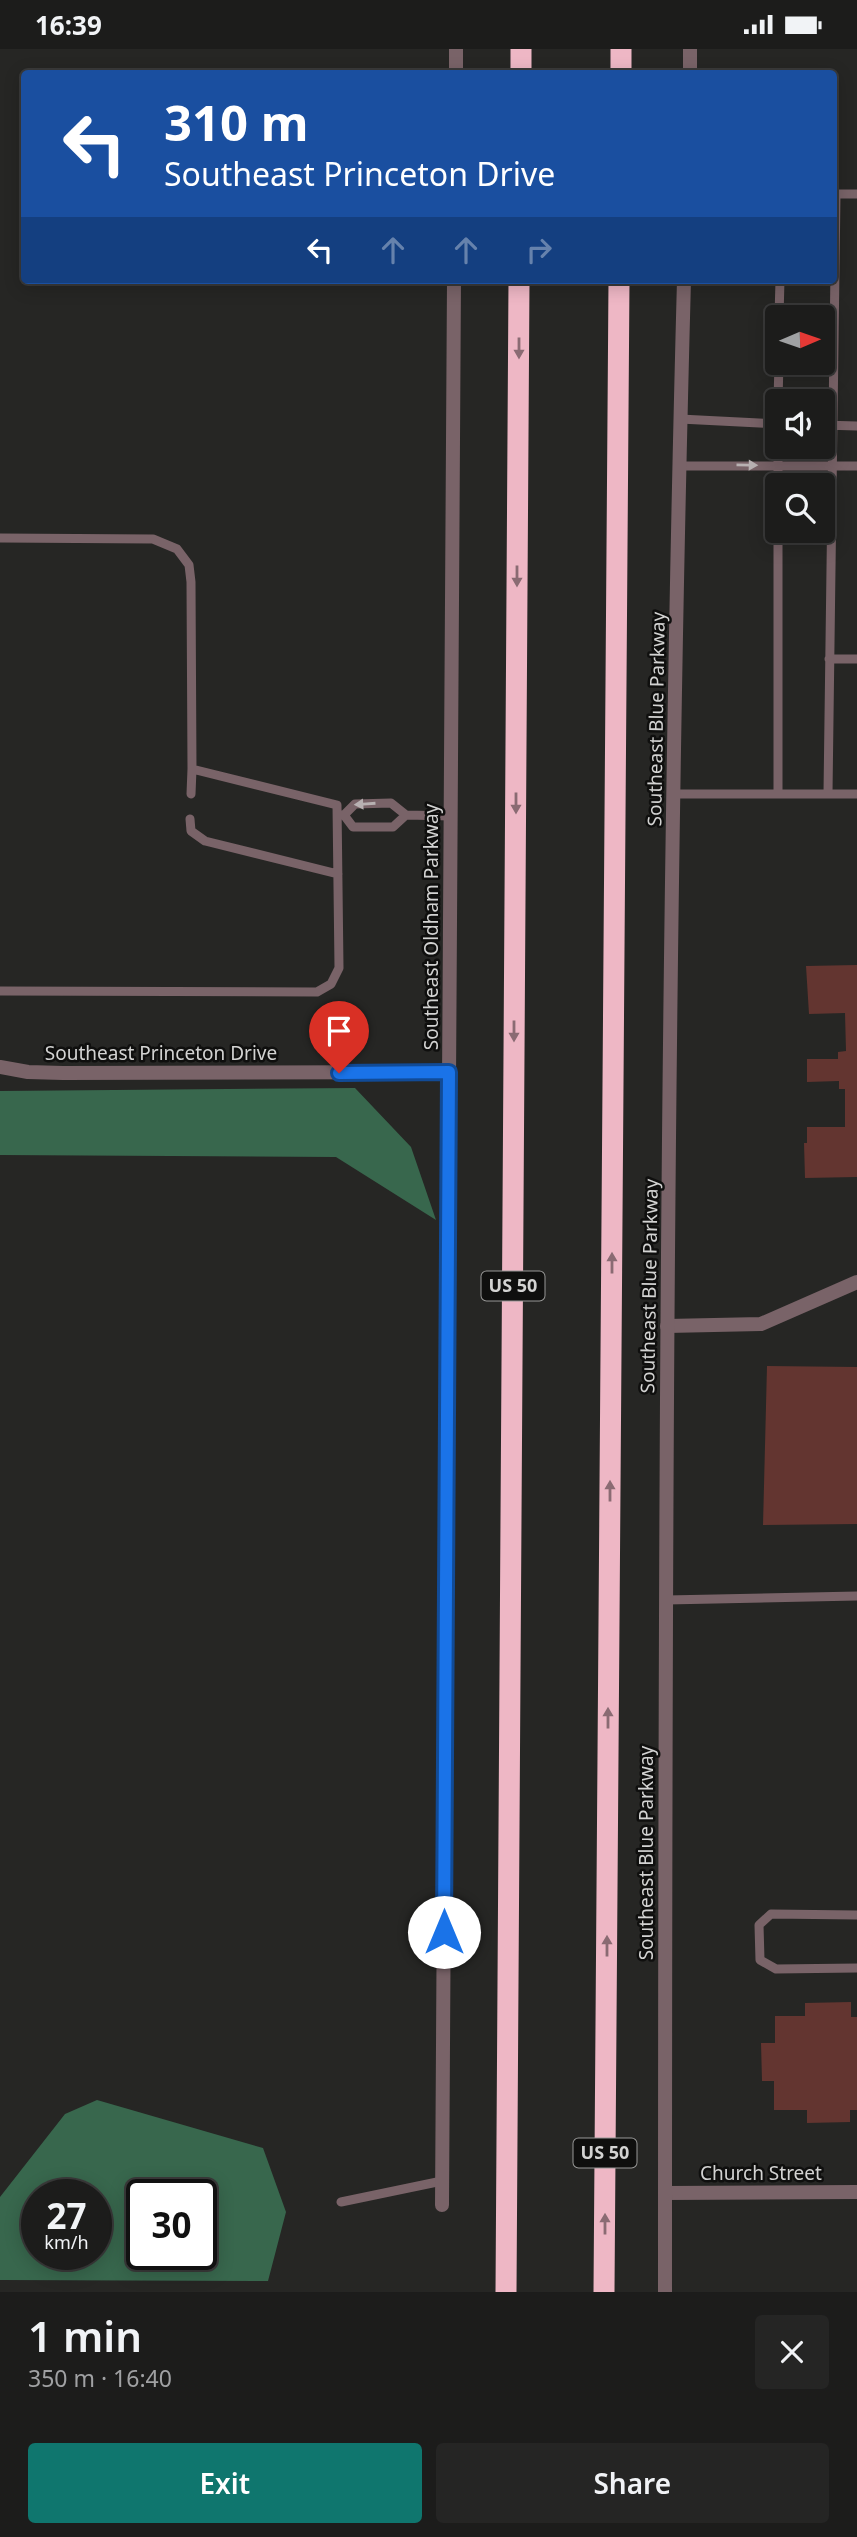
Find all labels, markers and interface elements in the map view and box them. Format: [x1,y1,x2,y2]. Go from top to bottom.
text: 16:39 [35,7,102,43]
text: 310 m [164,89,309,155]
icon: left [49,98,140,189]
text: Southeast Princeton Drive [164,152,555,195]
icon: left [301,231,339,269]
icon: ahead [374,231,412,269]
icon: ahead [447,231,485,269]
icon: right [520,231,558,269]
north arrow [765,305,835,375]
map controls [765,305,835,543]
one-way arrow [513,337,525,359]
button: sound [765,389,835,459]
one-way arrow [736,459,758,471]
button: search [765,473,835,543]
one-way arrow [511,565,523,587]
street label: Southeast Blue Parkway [641,611,671,827]
one-way arrow [510,792,522,814]
one-way arrow [354,799,376,810]
street label: Southeast Oldham Parkway [418,803,444,1050]
pin [309,1001,369,1073]
icon: arrive [320,1012,358,1050]
one-way arrow [508,1020,520,1042]
street label: Southeast Princeton Drive [45,1040,277,1066]
street label: Southeast Blue Parkway [634,1178,664,1394]
one-way arrow [606,1252,618,1274]
road number: US 50 [482,1271,544,1301]
one-way arrow [604,1480,616,1502]
one-way arrow [603,1707,614,1729]
street label: Southeast Blue Parkway [633,1745,659,1960]
position arrow [407,1895,481,1969]
one-way arrow [601,1935,613,1957]
road number: US 50 [574,2139,636,2167]
street label: Church Street [700,2160,822,2186]
speed limit sign: 30 [126,2179,217,2270]
text: 27 [46,2192,87,2239]
one-way arrow [599,2213,611,2235]
text: km/h [44,2230,89,2254]
text: 1 min [28,2307,142,2364]
button: close [755,2315,829,2389]
text: 350 m · 16:40 [28,2362,172,2394]
button: Exit [28,2443,422,2523]
button: Share [436,2443,829,2523]

